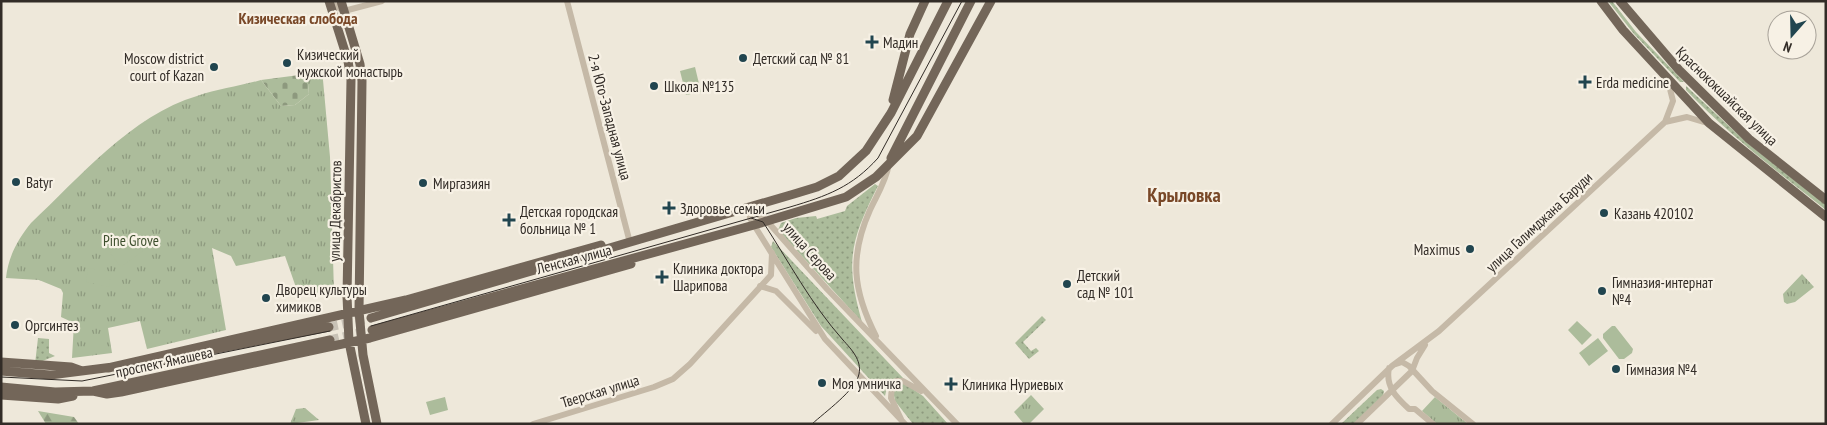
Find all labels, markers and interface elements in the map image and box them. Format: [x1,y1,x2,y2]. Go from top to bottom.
district label: Кизическая слобода [238,8,358,28]
north arrow [1767,10,1817,60]
place label: Мадин [883,33,918,52]
marker: Мадин [865,35,879,49]
text: N [1781,37,1794,57]
street label: Краснококшайская улица [1672,42,1782,150]
place label: Кизический мужской монастырь [297,45,403,81]
place label: Moscow district court of Kazan [124,49,204,85]
place label: Детский сад № 81 [753,49,849,68]
street label: 2-я Юго-Западная улица [584,52,636,182]
marker: Детский сад № 81 [737,52,749,64]
marker: Кизический мужской монастырь [281,57,293,69]
marker: Moscow district court of Kazan [208,61,220,73]
place label: Erda medicine [1596,73,1669,92]
marker: Erda medicine [1578,75,1592,89]
place label: Школа №135 [664,77,735,96]
marker: Школа №135 [648,80,660,92]
street label: улица Декабристов [325,160,345,262]
street label: улица Галимджана Баруди [1482,168,1596,276]
place label: Batyr [26,173,54,192]
place label: Миргазиян [433,174,490,193]
marker: Batyr [10,176,22,188]
marker: Миргазиян [417,177,429,189]
district label: Крыловка [1147,182,1221,208]
place label: Здоровье семьи [680,199,765,218]
marker: Здоровье семьи [662,201,676,215]
place label: Детская городская больница № 1 [520,202,618,238]
place label: Казань 420102 [1614,204,1694,223]
marker: Казань 420102 [1598,207,1610,219]
marker: Детская городская больница № 1 [502,213,516,227]
street label: улица Серова [779,218,841,284]
park label: Pine Grove [103,231,159,250]
street label: Ленская улица [533,240,614,278]
place label: Maximus [1414,240,1460,259]
marker: Maximus [1464,243,1476,255]
place label: Клиника доктора Шарипова [673,259,764,295]
place label: Детский сад № 101 [1077,266,1134,302]
marker: Клиника доктора Шарипова [655,270,669,284]
place label: Гимназия-интернат №4 [1612,273,1713,309]
marker: Детский сад № 101 [1061,278,1073,290]
place label: Дворец культуры химиков [276,280,367,316]
marker: Гимназия-интернат №4 [1596,285,1608,297]
marker: Дворец культуры химиков [260,292,272,304]
place label: Оргсинтез [25,316,79,335]
marker: Оргсинтез [9,319,21,331]
street label: проспект Ямашева [114,342,214,382]
place label: Гимназия №4 [1626,360,1697,379]
marker: Гимназия №4 [1610,363,1622,375]
street label: Тверская улица [559,370,641,412]
place label: Моя умничка [832,374,901,393]
place label: Клиника Нуриевых [962,375,1063,394]
marker: Моя умничка [816,377,828,389]
marker: Клиника Нуриевых [944,377,958,391]

